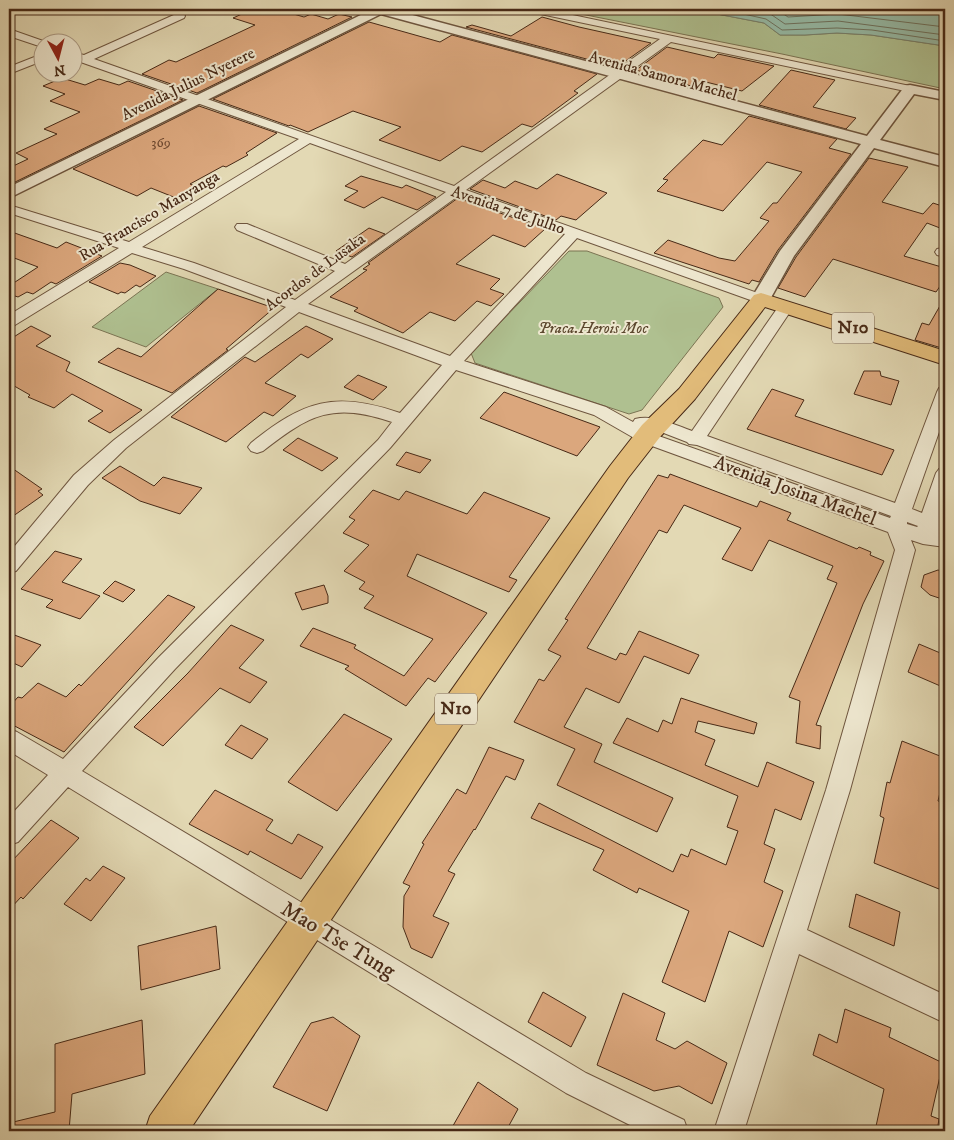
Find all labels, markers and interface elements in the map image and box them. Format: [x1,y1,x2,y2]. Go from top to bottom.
north arrow [32,32,82,82]
street label: Avenida Julius Nyerere [118,43,258,125]
street label: Avenida Samora Machel [586,46,740,106]
text: N [52,60,66,80]
house number: 369 [151,134,171,152]
street label: Rua Francisco Manyanga [75,166,223,266]
street label: Avenida 7 de Julho [449,181,568,239]
street label: Acordos de Lusaka [261,229,369,315]
road number: N10 [832,312,874,343]
park label: Praca.Herois Moc [538,318,649,338]
street label: Avenida Josina Machel [711,451,880,531]
road number: N10 [435,694,477,724]
street label: Mao Tse Tung [276,895,400,985]

